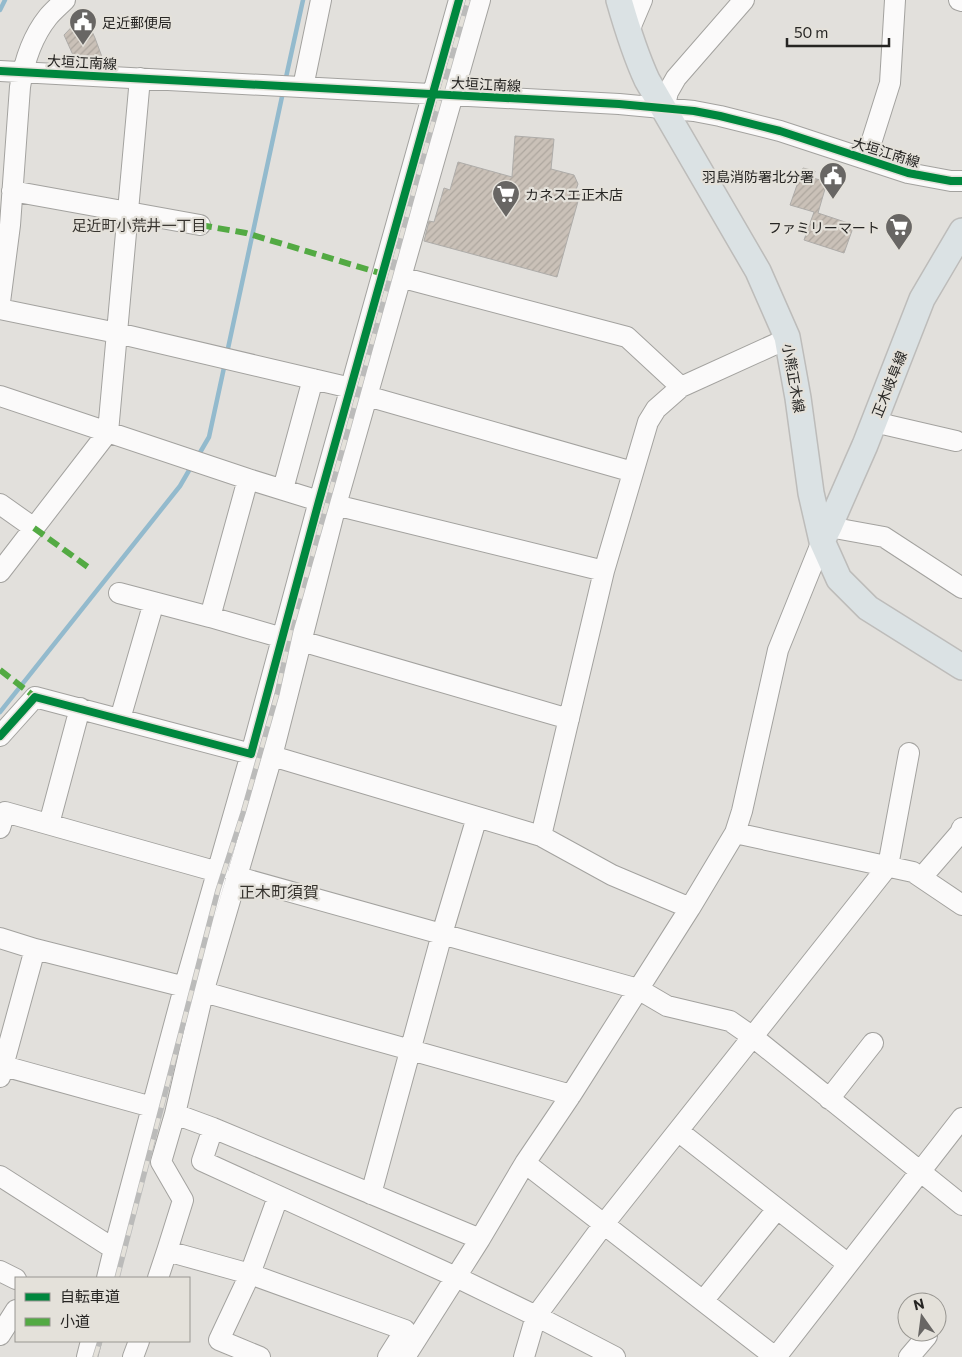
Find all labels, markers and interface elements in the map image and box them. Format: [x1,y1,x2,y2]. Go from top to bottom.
public building icon: 足近郵便局 [68,7,98,46]
place label: 足近郵便局 [102,14,172,31]
scale bar [787,15,890,47]
text: 50 m [794,23,828,41]
street label: 大垣江南線 [47,52,117,72]
street label: 大垣江南線 [451,74,521,94]
street label: 大垣江南線 [850,134,922,170]
public building icon: 羽島消防署北分署 [818,161,848,200]
place label: 羽島消防署北分署 [702,168,814,185]
supermarket icon: カネスエ正木店 [491,179,521,218]
place label: カネスエ正木店 [525,186,623,203]
supermarket icon: ファミリーマート [884,212,914,251]
district label: 足近町小荒井一丁目 [71,216,207,234]
place label: ファミリーマート [768,219,880,236]
street label: 小熊正木線 [780,342,808,414]
street label: 正木岐阜線 [868,348,910,420]
district label: 正木町須賀 [239,882,319,901]
legend [15,1277,190,1342]
text: 自転車道 [60,1287,120,1305]
north arrow [897,1292,947,1342]
text: N [912,1294,926,1313]
text: 小道 [60,1312,90,1330]

